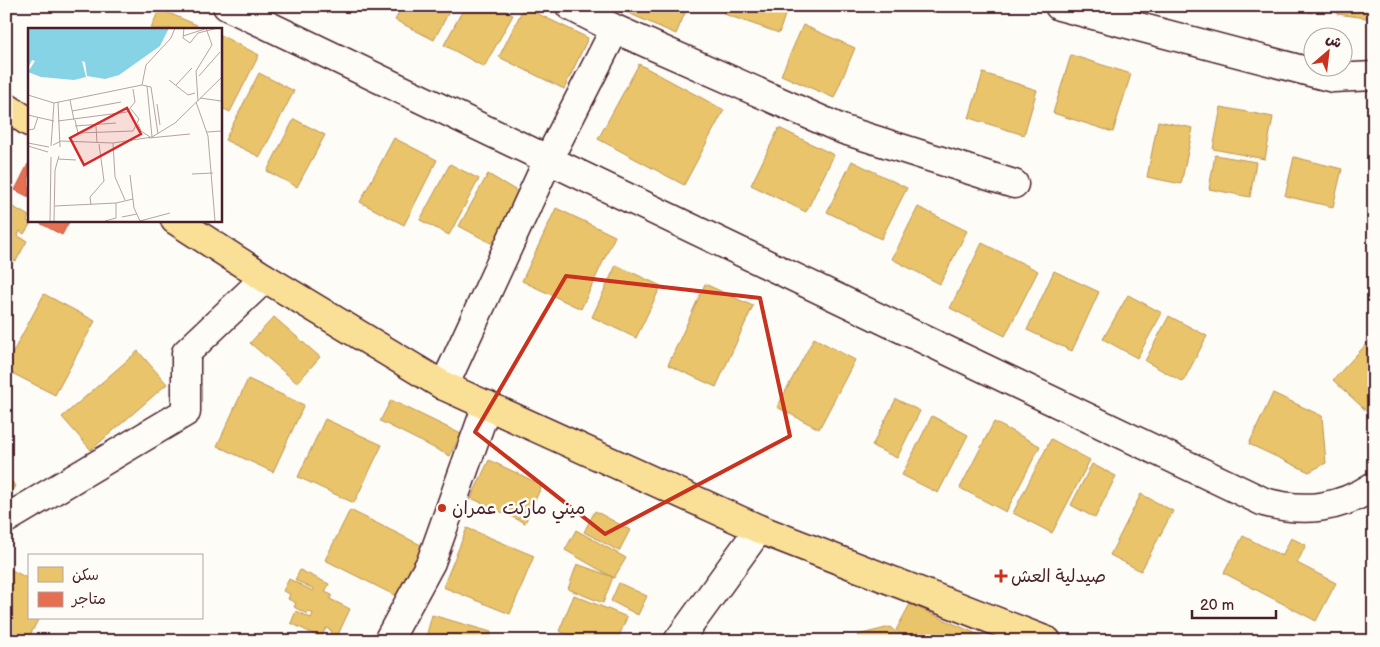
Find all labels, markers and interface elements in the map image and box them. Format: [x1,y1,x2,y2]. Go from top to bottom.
inset map [28,28,221,221]
north arrow [1302,28,1352,78]
text: ش [1323,30,1345,52]
place label: ميني ماركت عمران [452,498,586,524]
marker: ميني ماركت عمران [436,502,448,514]
legend [28,554,202,620]
text: سكن [72,566,99,585]
place label: صيدلية العش [1011,566,1106,587]
marker: صيدلية العش [995,570,1007,582]
scale bar [1192,587,1276,619]
text: متاجر [70,590,106,609]
text: 20 m [1200,596,1234,615]

